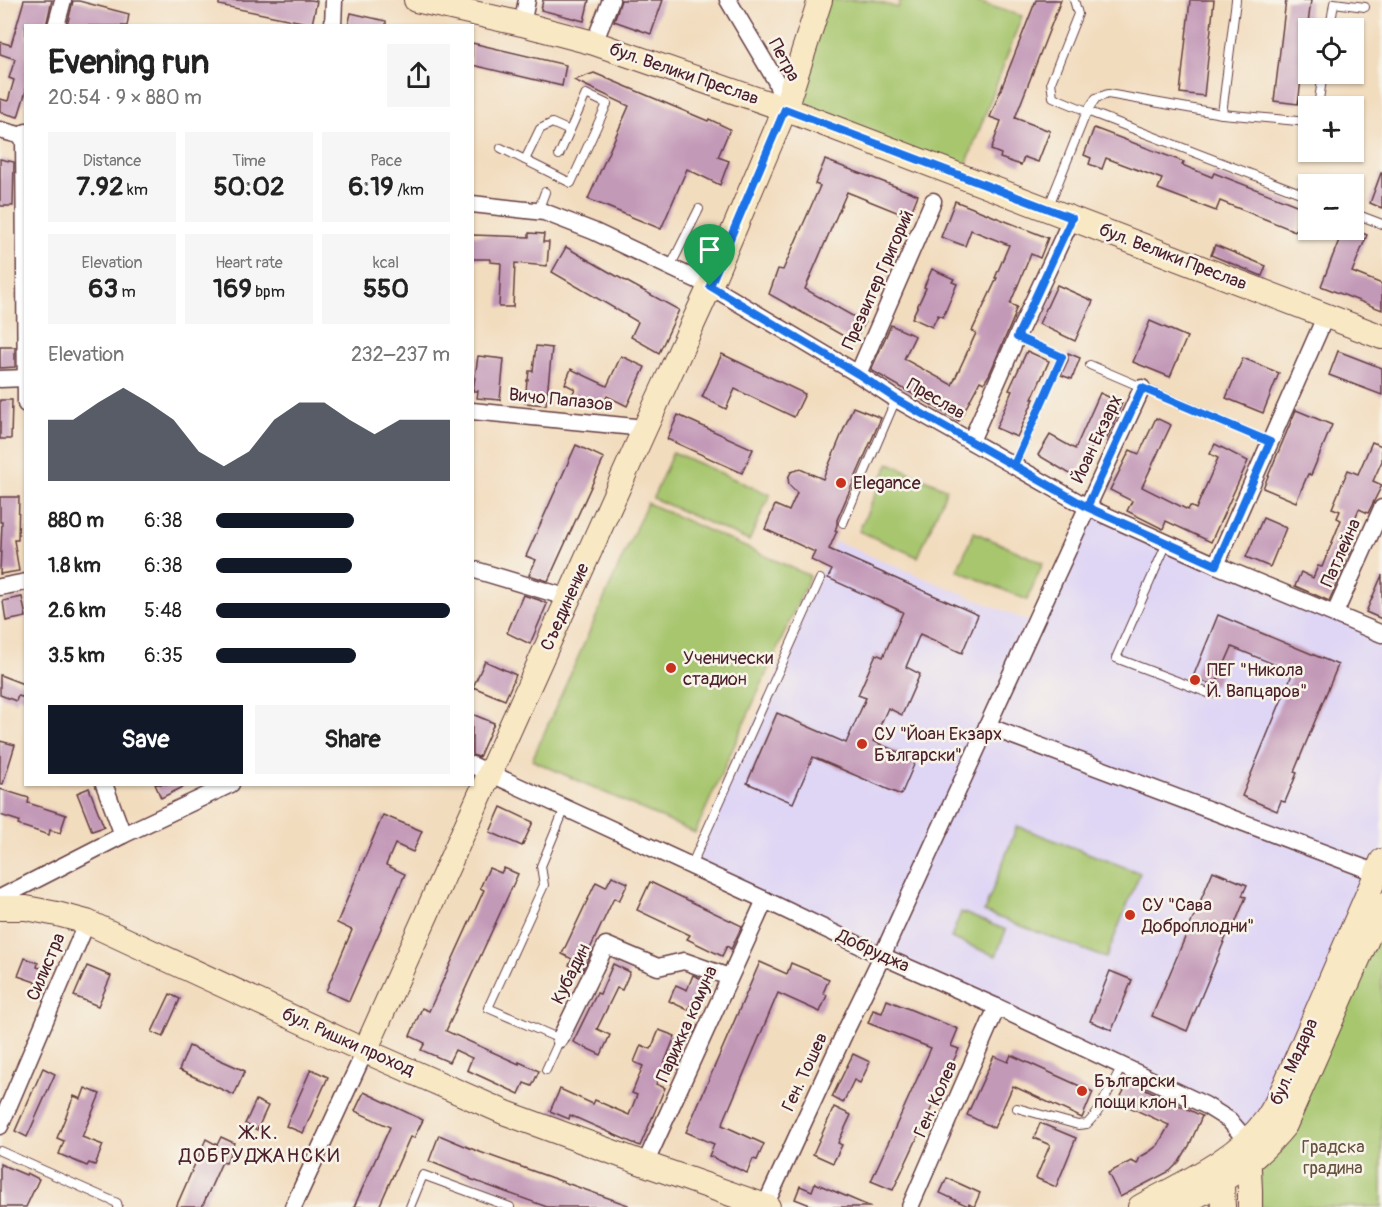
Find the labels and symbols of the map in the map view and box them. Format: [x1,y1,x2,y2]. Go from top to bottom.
street label: Петра [763,34,805,86]
street label: бул. Велики Преслав [606,38,762,110]
street label: Презвитер Григорий [837,207,919,353]
street label: бул. Велики Преслав [1096,218,1250,296]
pin [684,224,735,286]
street label: Преслав [903,373,969,425]
street label: Вичо Папазов [508,383,614,417]
street label: Йоан Екзарх [1067,391,1127,487]
place label: Elegance [853,472,921,495]
marker: Elegance [834,476,848,490]
street label: Патлейна [1316,515,1366,591]
street label: Съединение [535,559,595,654]
place label: Ученически стадион [683,647,773,691]
place label: ПЕГ "Никола Й. Вапцаров" [1207,659,1307,703]
marker: Ученически стадион [664,661,678,675]
marker: ПЕГ "Никола Й. Вапцаров" [1188,673,1202,687]
place label: СУ "Йоан Екзарх Български" [874,723,1002,767]
marker: СУ "Йоан Екзарх Български" [855,737,869,751]
place label: СУ "Сава Доброплодни" [1141,894,1254,938]
marker: СУ "Сава Доброплодни" [1123,908,1137,922]
street label: Добруджа [832,924,913,978]
street label: Силистра [21,930,71,1004]
street label: Кубадин [547,940,595,1008]
street label: Парижка комуна [651,962,723,1086]
street label: бул. Ришки проход [278,1002,418,1082]
street label: бул. Мадара [1265,1015,1323,1109]
street label: Ген. Тошев [777,1029,833,1115]
street label: Ген. Колев [909,1057,963,1141]
place label: Български пощи клон 1 [1094,1070,1188,1114]
marker: Български пощи клон 1 [1075,1084,1089,1098]
district label: Ж.К. ДОБРУДЖАНСКИ [178,1120,341,1168]
park label: Градска градина [1301,1136,1365,1180]

